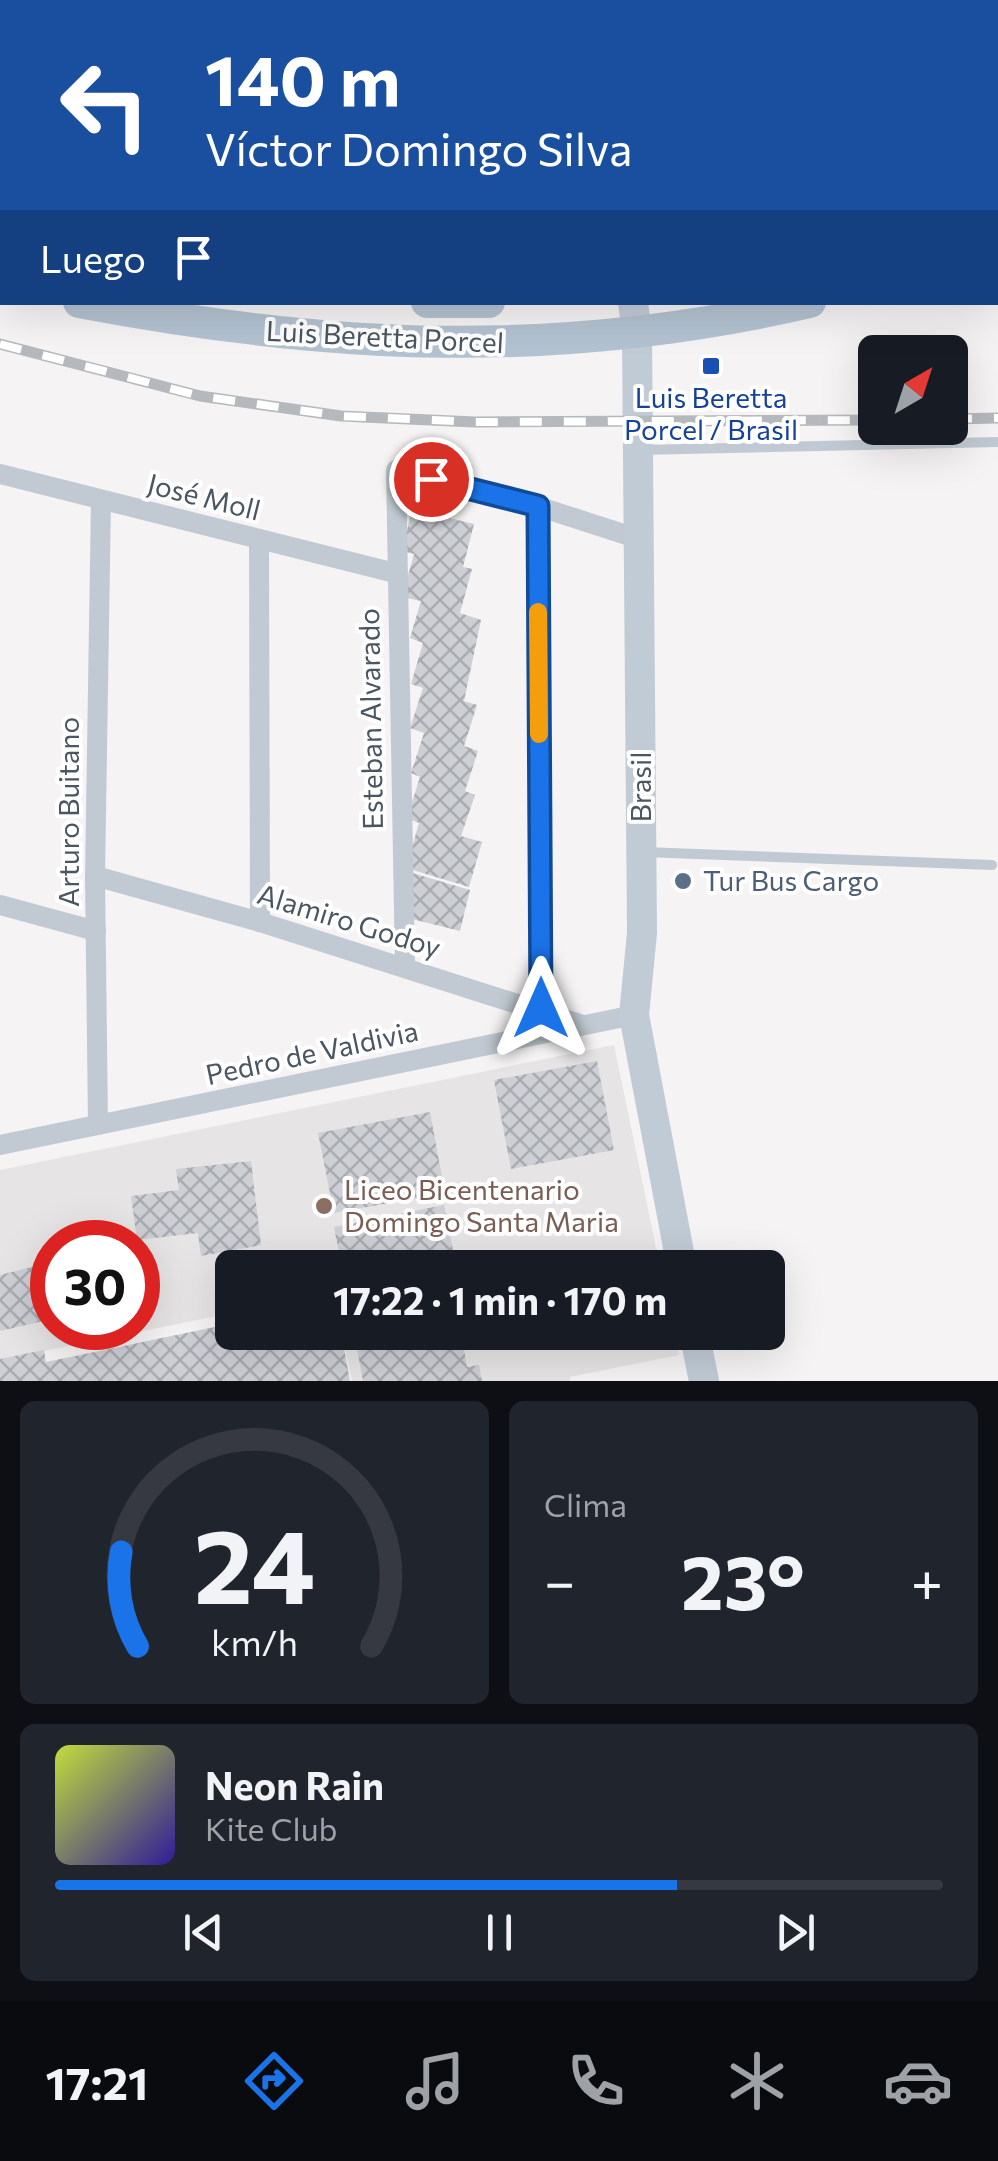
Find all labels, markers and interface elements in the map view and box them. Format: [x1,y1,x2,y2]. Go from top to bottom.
text: 140 m [205,35,401,120]
icon: left [40,40,170,170]
text: Víctor Domingo Silva [205,120,632,175]
icon: arrive [166,230,221,285]
text: Luego [40,234,146,281]
street label: Luis Beretta Porcel [265,313,505,359]
north arrow [858,335,968,445]
map controls [858,335,968,445]
marker: Luis Beretta Porcel / Brasil [700,355,722,377]
place label: Luis Beretta Porcel / Brasil [624,380,798,446]
pin [389,437,474,522]
icon: arrive [404,452,459,507]
street label: José Moll [144,466,264,526]
street label: Esteban Alvarado [351,608,389,830]
street label: Arturo Buitano [51,717,85,907]
street label: Brasil [623,752,657,822]
place label: Tur Bus Cargo [703,863,879,897]
marker: Tur Bus Cargo [672,870,694,892]
street label: Alamiro Godoy [254,876,445,964]
position arrow [489,956,593,1060]
street label: Pedro de Valdivia [203,1013,421,1091]
place label: Liceo Bicentenario Domingo Santa Maria [344,1172,619,1238]
marker: Liceo Bicentenario Domingo Santa Maria [313,1195,335,1217]
speed limit sign: 30 [30,1220,160,1350]
text: 17:22 · 1 min · 170 m [333,1276,667,1323]
text: Clima [544,1484,627,1524]
text: 24 [194,1498,315,1625]
text: 23° [681,1534,805,1625]
text: − [544,1546,575,1613]
text: + [911,1546,943,1613]
text: km/h [211,1620,298,1663]
text: Neon Rain [205,1761,384,1808]
text: Kite Club [205,1808,337,1848]
icon: previous [176,1905,231,1960]
icon: pause [472,1905,527,1960]
icon: next [768,1905,823,1960]
icon: directions [239,2046,309,2116]
icon: music [400,2046,470,2116]
icon: phone [561,2046,631,2116]
icon: climate [722,2046,792,2116]
icon: car [883,2046,953,2116]
text: 17:21 [45,2054,148,2109]

